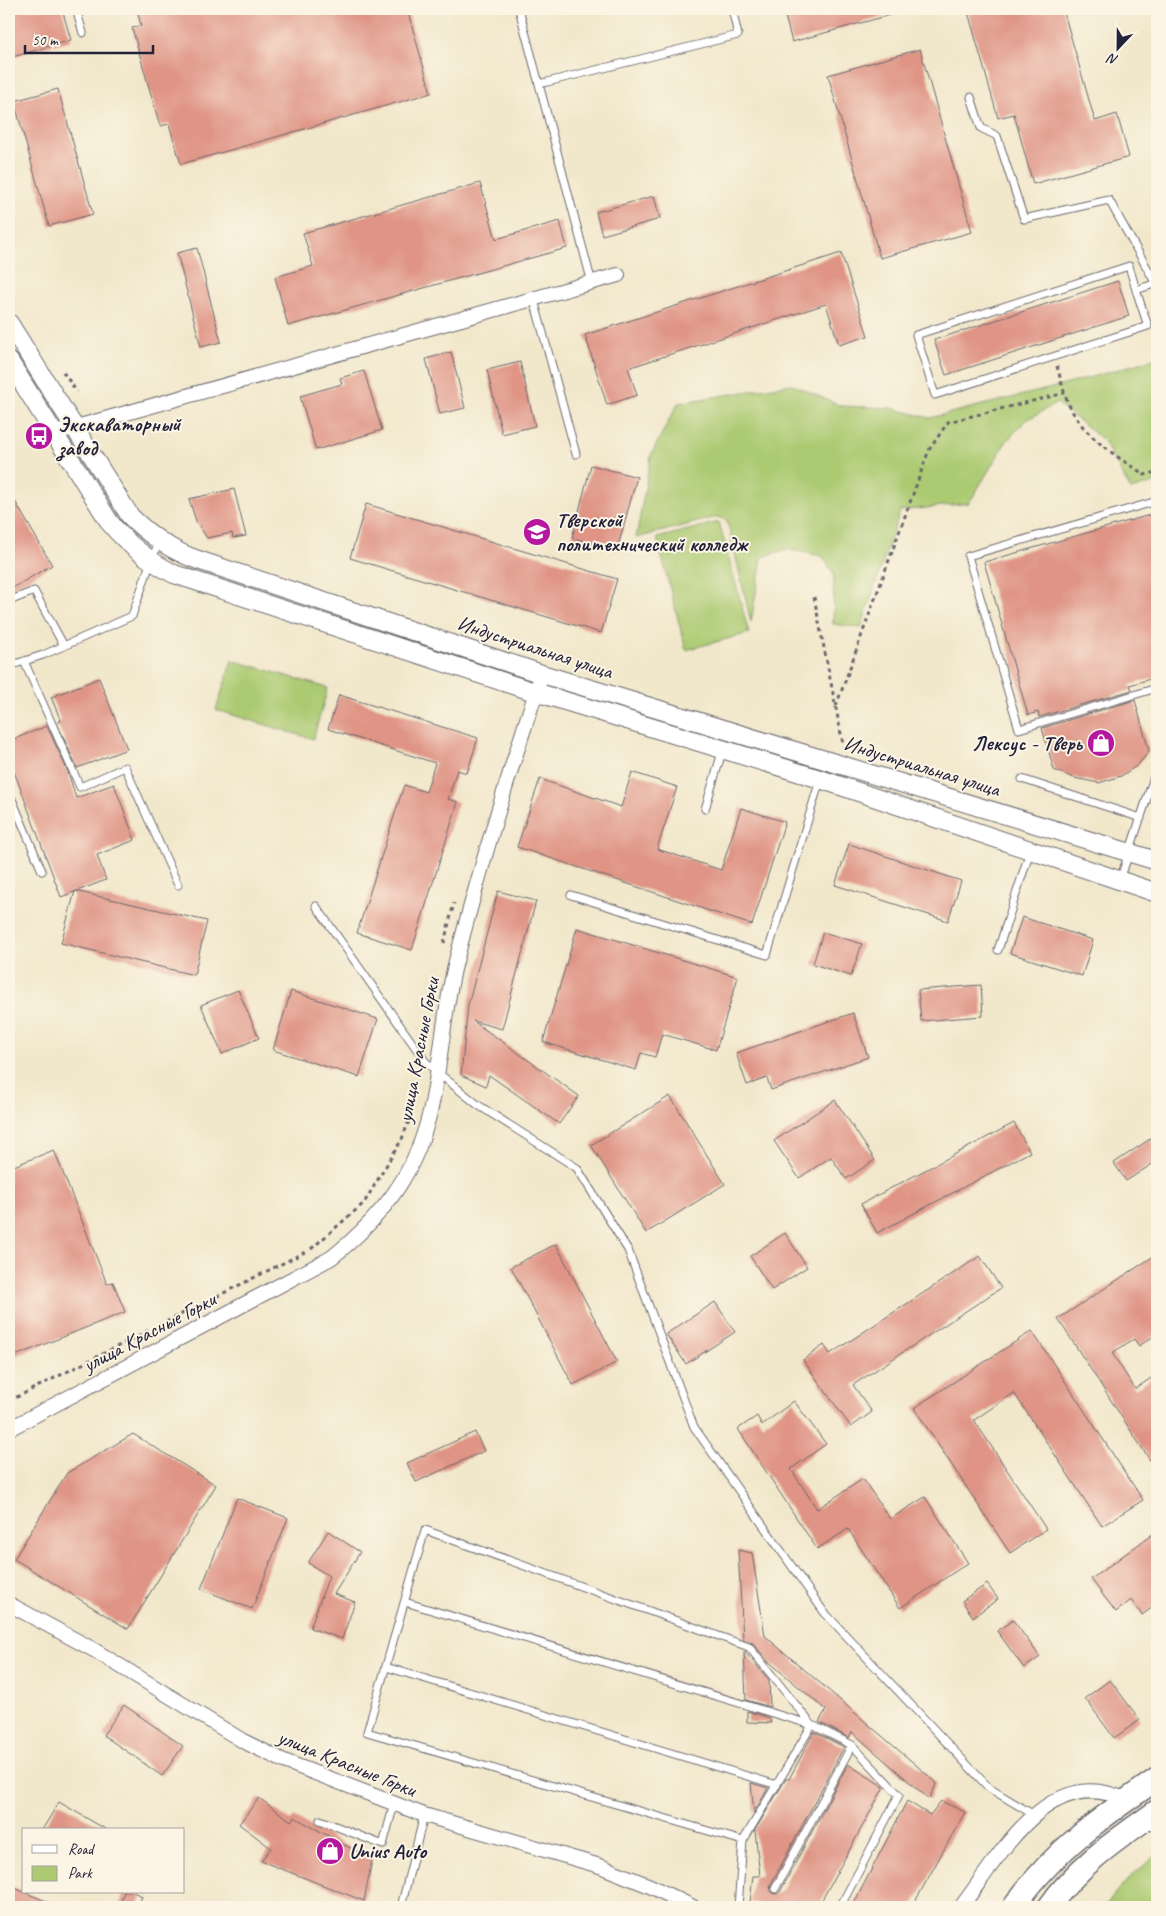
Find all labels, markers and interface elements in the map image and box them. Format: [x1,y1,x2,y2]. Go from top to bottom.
scale bar [25,22,152,54]
north arrow [1094,22,1144,72]
text: 50 m [32,31,59,50]
text: N [1104,49,1121,69]
place label: Экскаваторный завод [55,411,183,462]
bus stop icon: Экскаваторный завод [24,421,54,451]
place label: Тверской политехнический колледж [556,507,749,557]
school or university icon: Тверской политехнический колледж [522,517,552,547]
street label: Индустриальная улица [454,610,617,685]
shop icon: Лексус - Тверь [1086,728,1116,758]
street label: Индустриальная улица [841,730,1005,803]
place label: Лексус - Тверь [972,730,1084,757]
street label: улица Красные Горки [391,973,445,1126]
street label: улица Красные Горки [77,1285,222,1379]
street label: улица Красные Горки [272,1723,422,1803]
legend [22,1828,185,1894]
shop icon: Unius Auto [315,1836,345,1866]
place label: Unius Auto [349,1838,428,1864]
text: Road [68,1840,95,1859]
text: Park [68,1864,93,1883]

